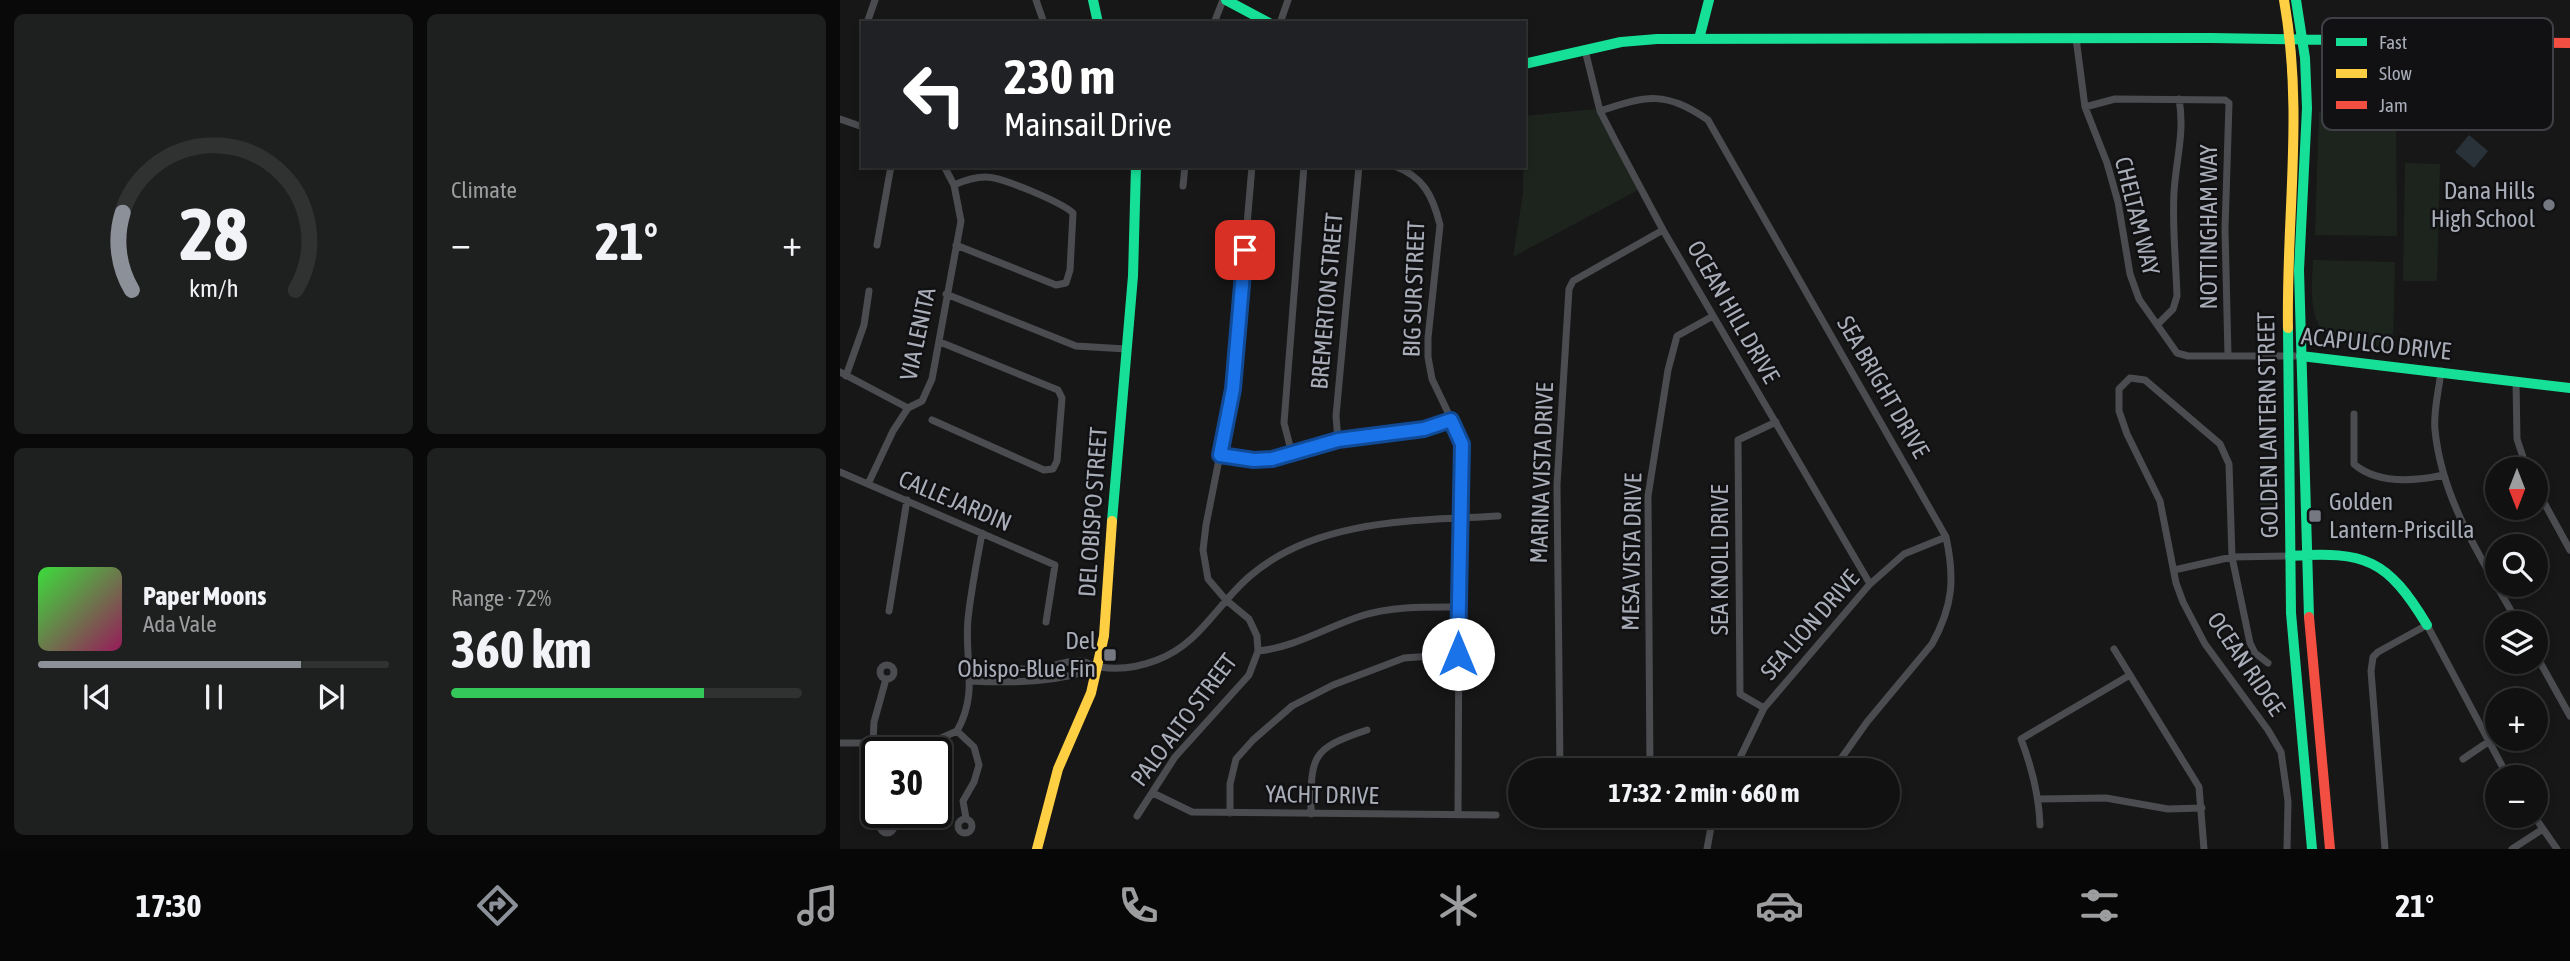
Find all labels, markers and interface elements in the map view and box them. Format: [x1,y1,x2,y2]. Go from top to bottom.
legend [2322,18,2553,130]
text: Fast [2379,31,2407,53]
text: 230 m [1004,48,1115,104]
icon: left [889,49,980,140]
text: Slow [2379,62,2413,84]
text: Jam [2379,94,2408,116]
text: Mainsail Drive [1004,106,1172,143]
street label: NOTTINGHAM WAY [2195,144,2222,310]
street label: CHELTAM WAY [2110,154,2165,278]
text: Climate [451,177,517,203]
place label: Dana Hills High School [2431,177,2536,232]
text: 28 [179,192,248,275]
marker: Dana Hills High School [2541,197,2557,213]
text: 21° [595,211,658,271]
street label: BREMERTON STREET [1305,211,1348,390]
pin [1215,220,1275,280]
street label: BIG SUR STREET [1398,220,1429,358]
text: − [451,221,471,264]
text: + [782,221,802,264]
icon: arrive [1226,231,1264,269]
street label: OCEAN HILL DRIVE [1682,236,1785,388]
text: km/h [189,274,238,302]
street label: VIA LENITA [895,285,941,383]
street label: SEA BRIGHT DRIVE [1832,311,1935,462]
street label: GOLDEN LANTERN STREET [2252,311,2283,538]
street label: ACAPULCO DRIVE [2300,322,2452,365]
street label: MARINA VISTA DRIVE [1525,382,1558,564]
street label: DEL OBISPO STREET [1073,426,1112,598]
north arrow [2485,457,2548,520]
map controls [2485,457,2548,828]
street label: CALLE JARDIN [895,465,1016,536]
street label: MESA VISTA DRIVE [1617,473,1646,631]
street label: SEA KNOLL DRIVE [1706,485,1733,635]
place label: Golden Lantern-Priscilla [2329,488,2475,543]
marker: Golden Lantern-Priscilla [2307,508,2323,524]
button: search [2485,534,2548,597]
street label: SEA LION DRIVE [1755,565,1864,685]
text: Paper Moons [143,581,266,611]
text: Range · 72% [451,585,551,611]
street label: OCEAN RIDGE [2202,607,2291,721]
text: Ada Vale [143,611,217,637]
button: layers [2485,611,2548,674]
position arrow [1421,617,1495,691]
text: 360 km [451,619,592,679]
place label: Del Obispo-Blue Fin [958,627,1097,682]
marker: Del Obispo-Blue Fin [1102,647,1118,663]
street label: PALO ALTO STREET [1125,648,1242,791]
icon: previous [78,678,116,716]
icon: pause [195,678,233,716]
icon: next [312,678,350,716]
button: + [2485,688,2548,751]
speed limit sign: 30 [861,737,952,828]
button: − [2485,765,2548,828]
text: 17:32 · 2 min · 660 m [1609,778,1799,808]
street label: YACHT DRIVE [1265,780,1379,809]
icon: directions [473,881,522,930]
icon: music [793,881,842,930]
icon: phone [1114,881,1163,930]
icon: climate [1434,881,1483,930]
icon: car [1755,881,1804,930]
icon: filters [2075,881,2124,930]
text: 17:30 [136,887,202,924]
text: 21° [2395,887,2434,924]

